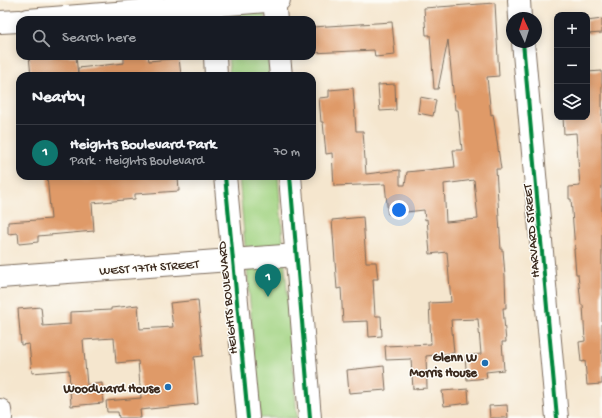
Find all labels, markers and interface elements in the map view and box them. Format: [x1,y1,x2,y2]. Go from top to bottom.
north arrow [506,12,542,48]
map controls [554,12,590,120]
button: + [554,12,590,48]
search box [16,16,316,60]
icon: search [30,27,52,49]
text: Search here [62,29,136,47]
button: − [554,48,590,84]
button: layers [554,84,590,120]
text: Nearby [32,88,85,108]
text: Heights Boulevard Park [70,136,216,154]
text: 1 [42,145,48,160]
text: 70 m [274,145,300,160]
text: Park · Heights Boulevard [70,154,204,169]
street label: HARVARD STREET [521,182,544,278]
your location [389,200,409,220]
street label: HEIGHTS BOULEVARD [215,240,242,355]
street label: WEST 17TH STREET [99,257,200,279]
pin: 1 [255,264,281,297]
place label: Glenn W Morris House [410,351,478,381]
marker: Glenn W Morris House [480,358,490,368]
place label: Woodward House [62,382,161,397]
marker: Woodward House [163,382,173,392]

